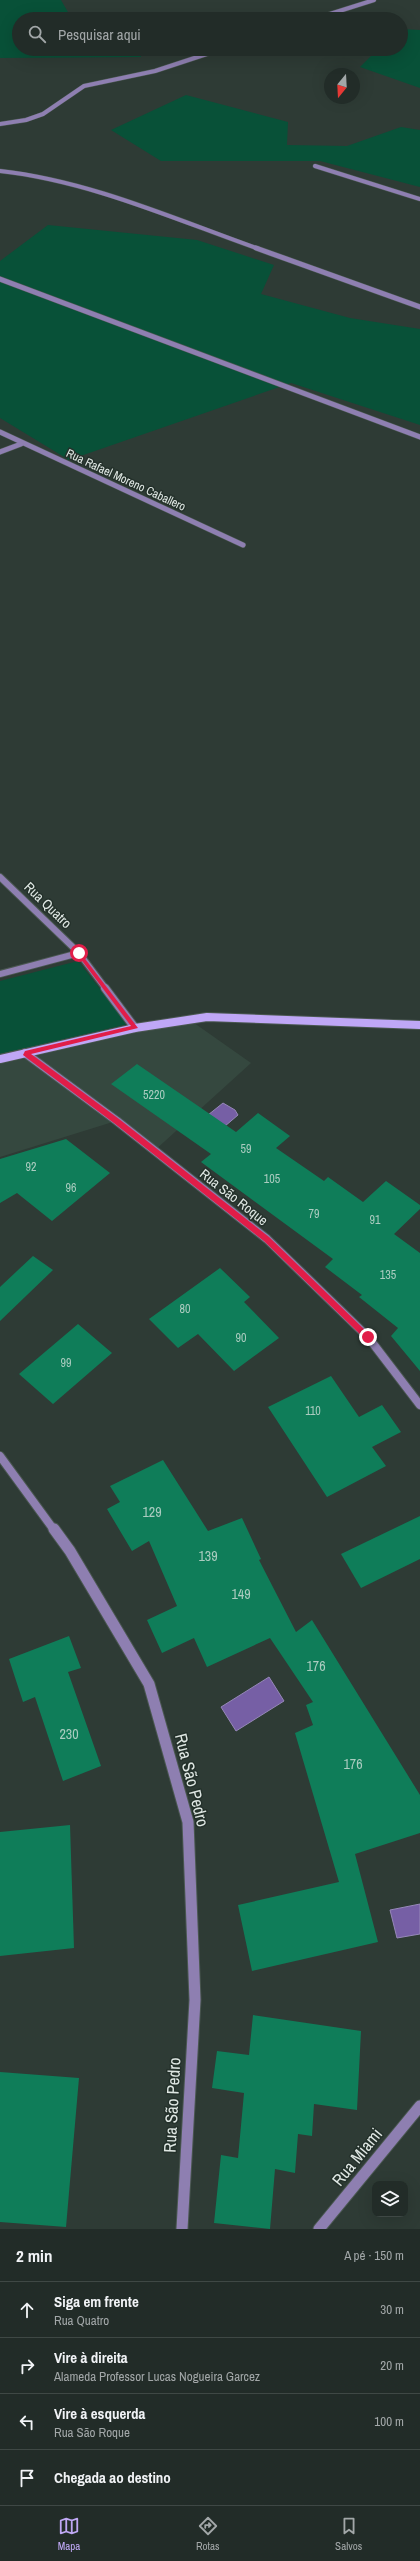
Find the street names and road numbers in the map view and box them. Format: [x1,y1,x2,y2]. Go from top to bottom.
street label: Rua Rafael Moreno Caballero [64,445,188,515]
street label: Rua Quatro [20,878,76,932]
street label: Rua São Roque [196,1165,272,1229]
street label: Rua São Pedro [170,1731,215,1829]
street label: Rua São Pedro [158,2057,185,2153]
street label: Rua Miami [326,2123,387,2190]

